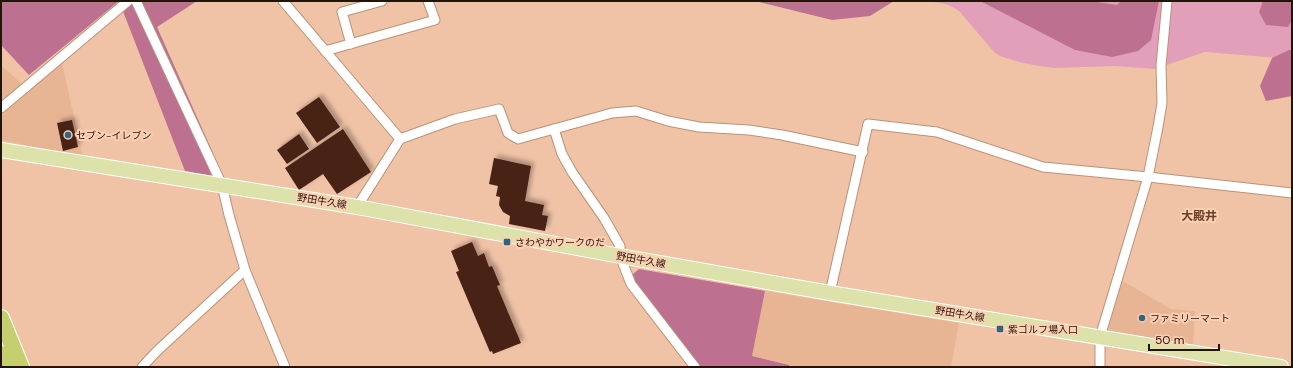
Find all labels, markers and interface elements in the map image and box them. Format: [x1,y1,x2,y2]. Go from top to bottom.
place label: セブン-イレブン [76,129,151,142]
marker: セブン-イレブン [63,130,73,140]
street label: 野田牛久線 [296,191,348,211]
district label: 大殿井 [1181,208,1217,224]
place label: さわやかワークのだ [515,236,605,249]
marker: さわやかワークのだ [502,237,512,247]
street label: 野田牛久線 [615,249,667,271]
street label: 野田牛久線 [934,304,986,324]
place label: ファミリーマート [1150,312,1230,325]
marker: ファミリーマート [1137,313,1147,323]
place label: 紫ゴルフ場入口 [1008,323,1078,336]
marker: 紫ゴルフ場入口 [995,324,1005,334]
scale bar [1149,326,1219,352]
text: 50 m [1155,332,1184,348]

